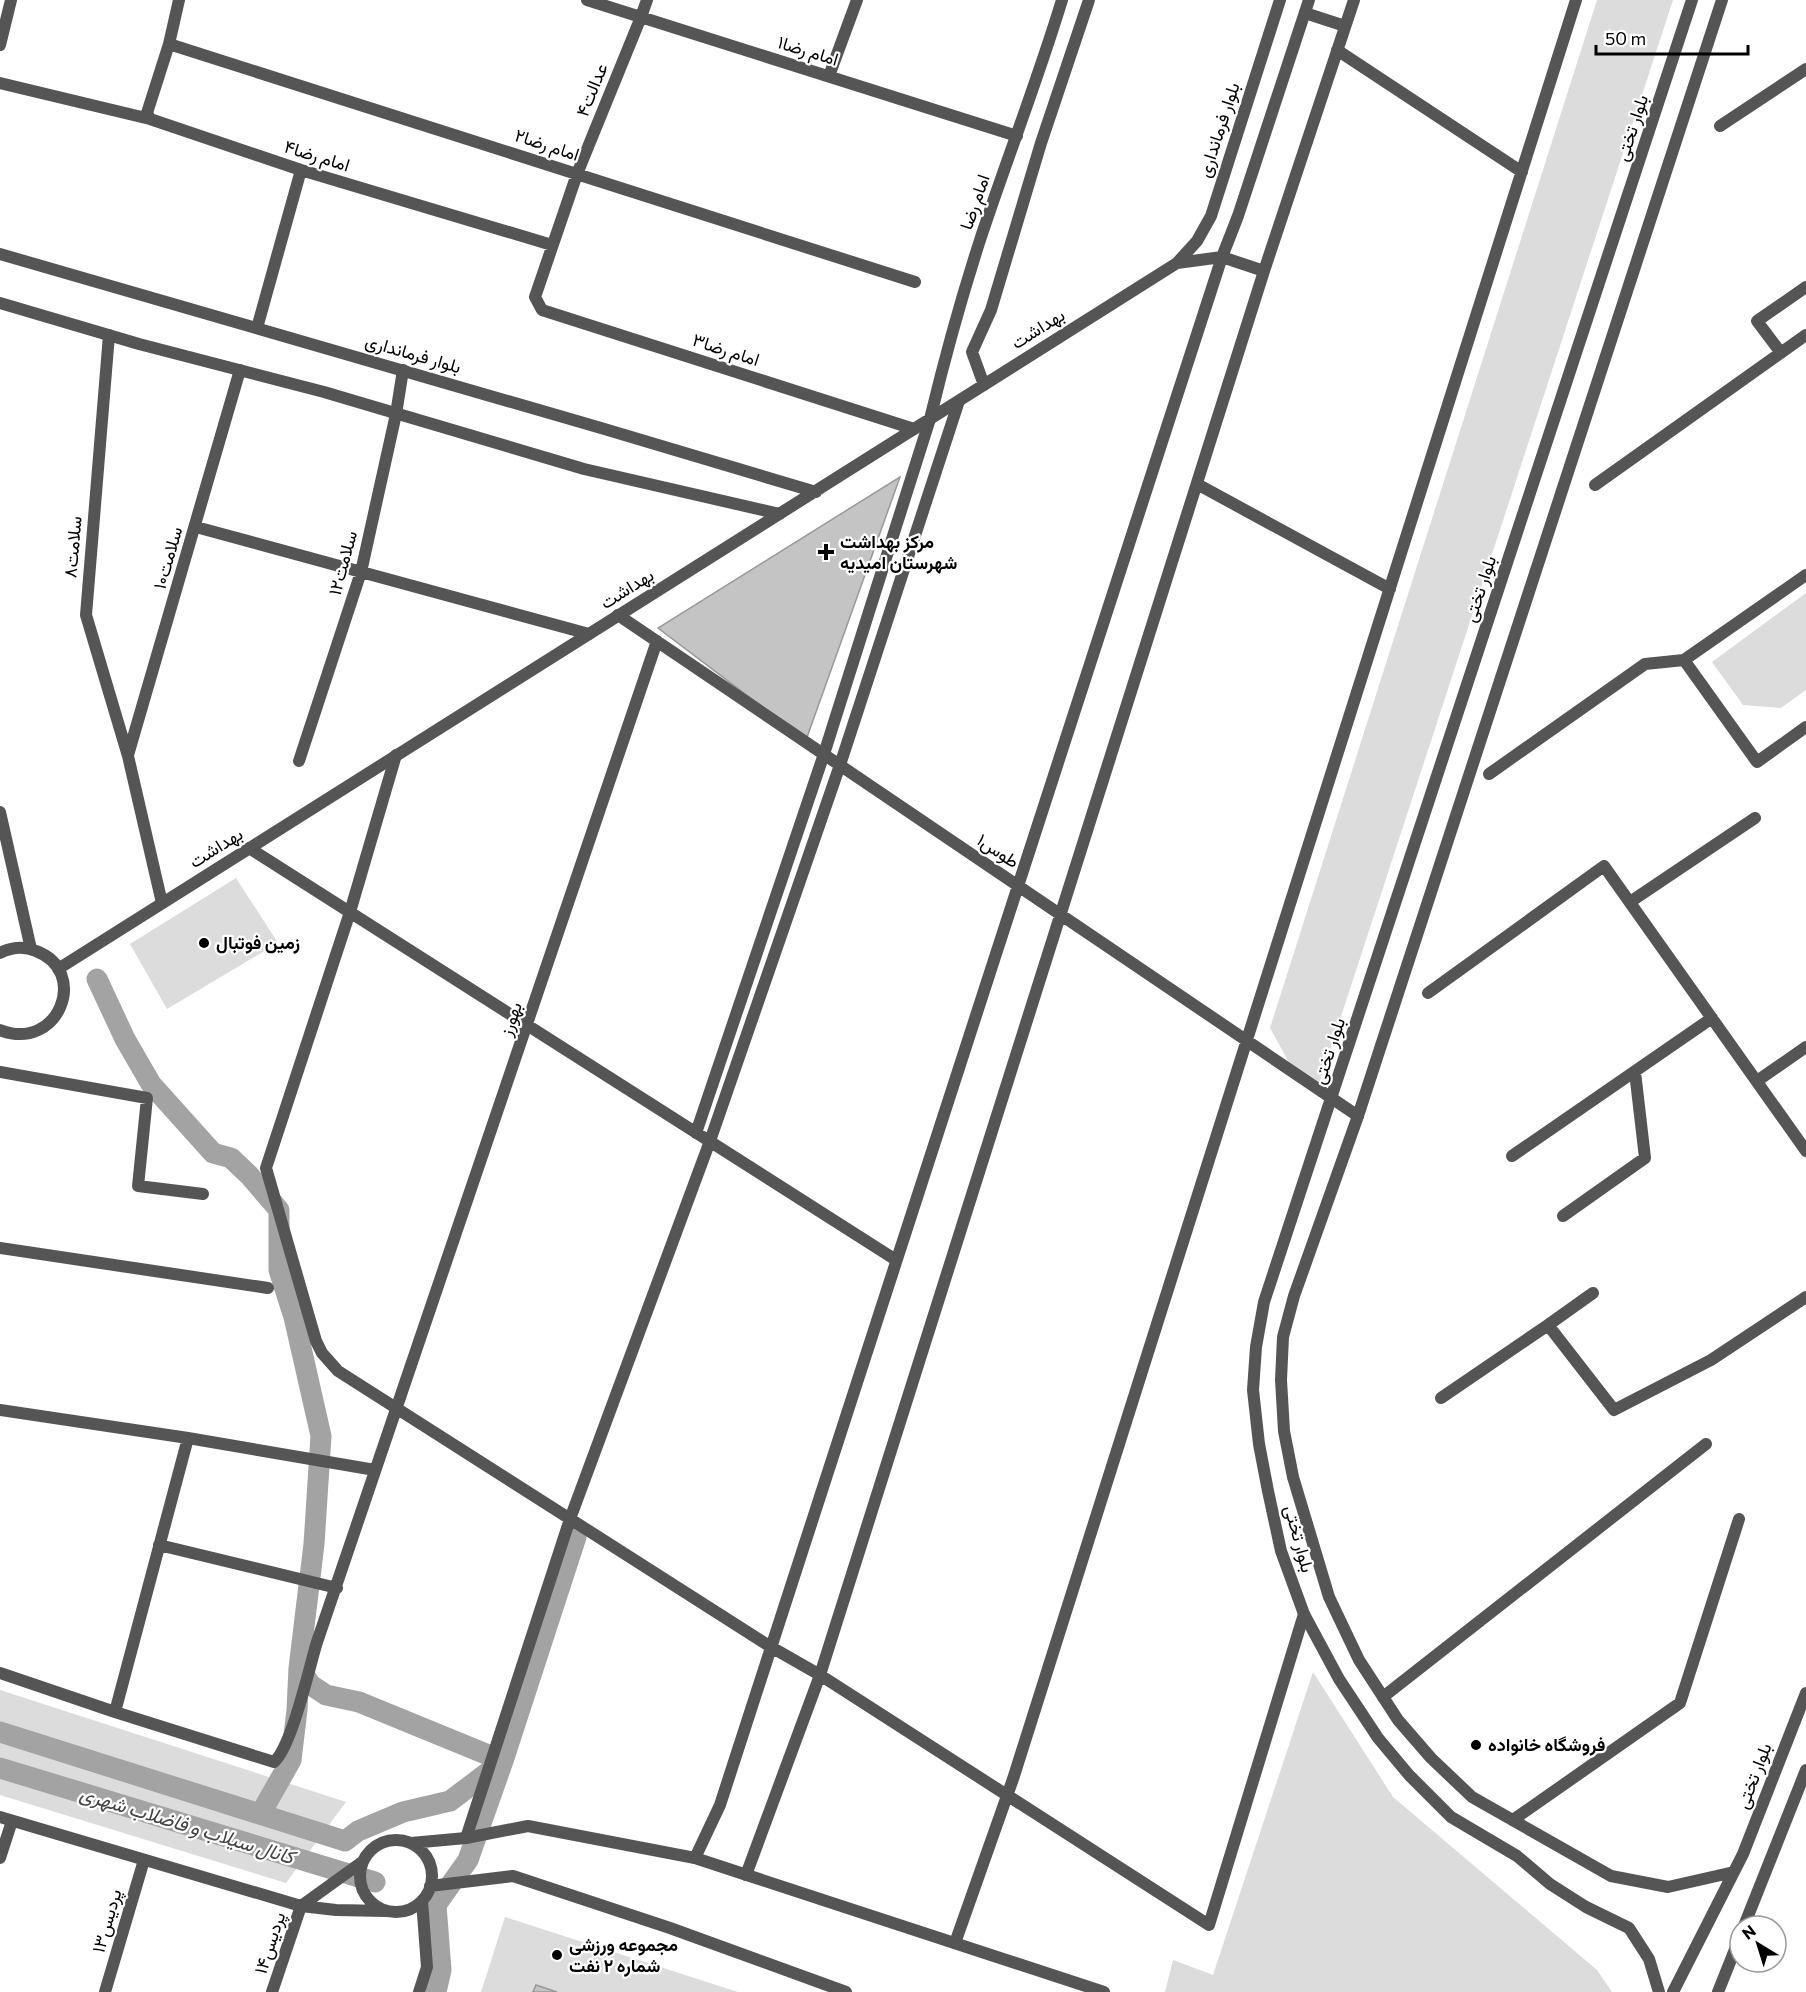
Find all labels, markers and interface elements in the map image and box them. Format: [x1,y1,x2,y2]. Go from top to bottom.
scale bar [1596,18,1748,56]
text: 50 m [1605,27,1646,49]
street label: امام رضا۱ [775,30,841,72]
street label: عدالت۴ [571,60,612,119]
street label: بلوار فرمانداری [1192,79,1245,180]
street label: بلوار تختی [1610,92,1653,164]
street label: امام رضا۲ [512,123,582,167]
street label: امام رضا۴ [281,135,353,177]
street label: امام رضا [954,171,996,233]
street label: بهداشت [1007,303,1069,354]
street label: امام رضا۳ [689,328,763,372]
street label: بلوار فرمانداری [363,329,464,378]
street label: سلامت۸ [58,515,86,579]
street label: سلامت۱۰ [148,524,186,592]
street label: سلامت۱۲ [323,528,361,597]
place label: مرکز بهداشت شهرستان امیدیه [840,530,957,574]
marker: مرکز بهداشت شهرستان امیدیه [817,543,835,561]
street label: بلوار تختی [1458,553,1501,625]
street label: بهداشت [596,563,658,614]
street label: بهداشت [185,822,247,873]
street label: طوس۱ [973,828,1024,873]
place label: زمین فوتبال [216,931,300,954]
marker: زمین فوتبال [197,936,211,950]
street label: بهورز [494,999,527,1040]
street label: بلوار تختی [1307,1015,1350,1087]
street label: بلوار تختی [1279,1503,1319,1575]
place label: فروشگاه خانواده [1488,1733,1605,1756]
marker: فروشگاه خانواده [1469,1738,1483,1752]
street label: بلوار تختی [1730,1740,1777,1812]
water label: کانال سیلاب و فاضلاب شهری [77,1780,300,1871]
street label: پردیس۱۳ [86,1886,128,1956]
street label: پردیس۱۴ [249,1909,291,1977]
north arrow [1728,1914,1788,1974]
text: N [1738,1921,1759,1943]
place label: مجموعه ورزشی شماره ۲ نفت [569,1933,678,1977]
marker: مجموعه ورزشی شماره ۲ نفت [550,1948,564,1962]

